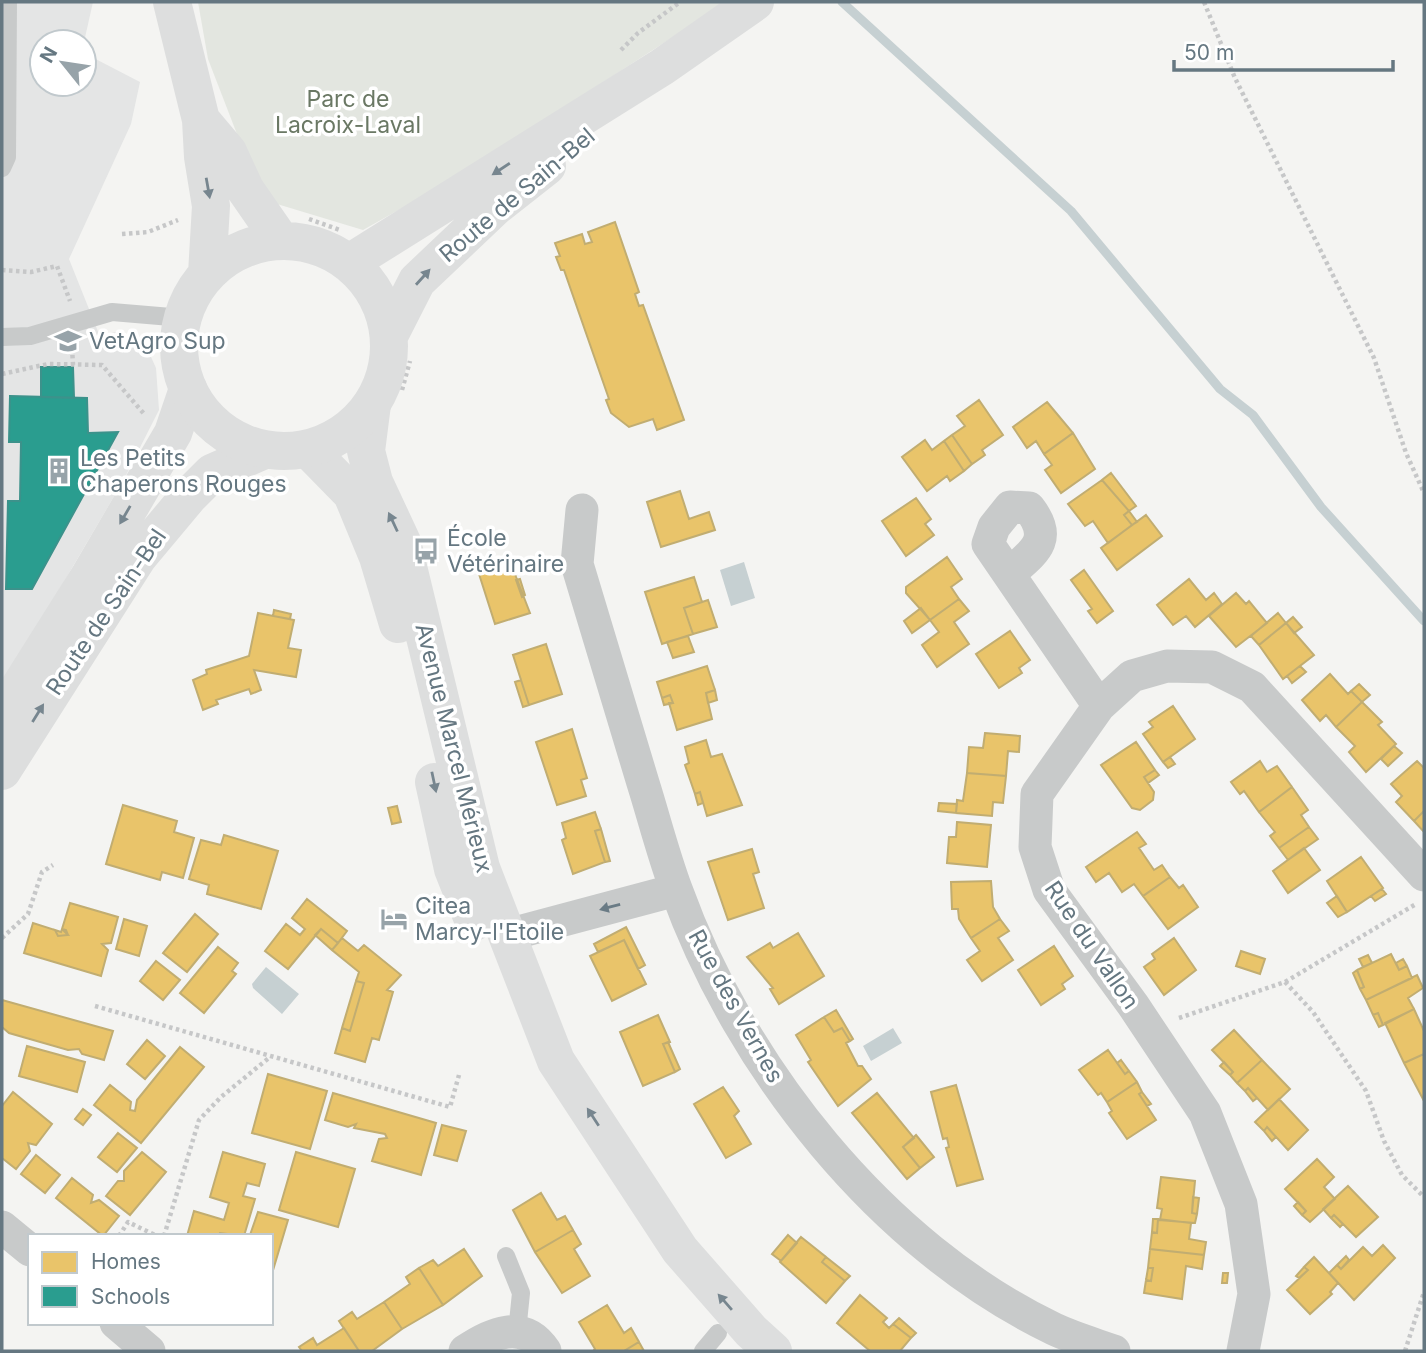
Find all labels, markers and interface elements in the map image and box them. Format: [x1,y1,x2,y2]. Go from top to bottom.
north arrow [28,28,98,98]
scale bar [1174,28,1393,72]
text: 50 m [1184,40,1234,65]
text: N [35,43,62,67]
park label: Parc de Lacroix-Laval [275,85,421,139]
street label: Route de Sain-Bel [434,122,600,268]
one-way arrow [491,162,510,175]
one-way arrow [203,177,214,199]
one-way arrow [414,269,430,286]
school or university icon: VetAgro Sup [53,326,83,356]
place label: VetAgro Sup [89,327,226,355]
place label: Les Petits Chaperons Rouges [80,444,287,498]
building icon: Les Petits Chaperons Rouges [44,456,74,486]
one-way arrow [119,506,131,525]
one-way arrow [387,512,399,532]
street label: Route de Sain-Bel [40,524,172,700]
place label: École Vétérinaire [447,524,564,578]
bus stop icon: École Vétérinaire [411,536,441,566]
street label: Avenue Marcel Mérieux [409,620,499,876]
one-way arrow [31,703,44,722]
one-way arrow [429,771,440,793]
street label: Rue du Vallon [1039,876,1145,1014]
place label: Citea Marcy-l'Etoile [415,892,564,946]
one-way arrow [599,902,620,912]
hotel icon: Citea Marcy-l'Etoile [379,904,409,934]
street label: Rue des Vernes [682,925,790,1087]
one-way arrow [587,1108,600,1127]
legend [28,1234,273,1325]
text: Homes [91,1249,161,1274]
text: Schools [91,1284,170,1309]
one-way arrow [717,1293,733,1311]

